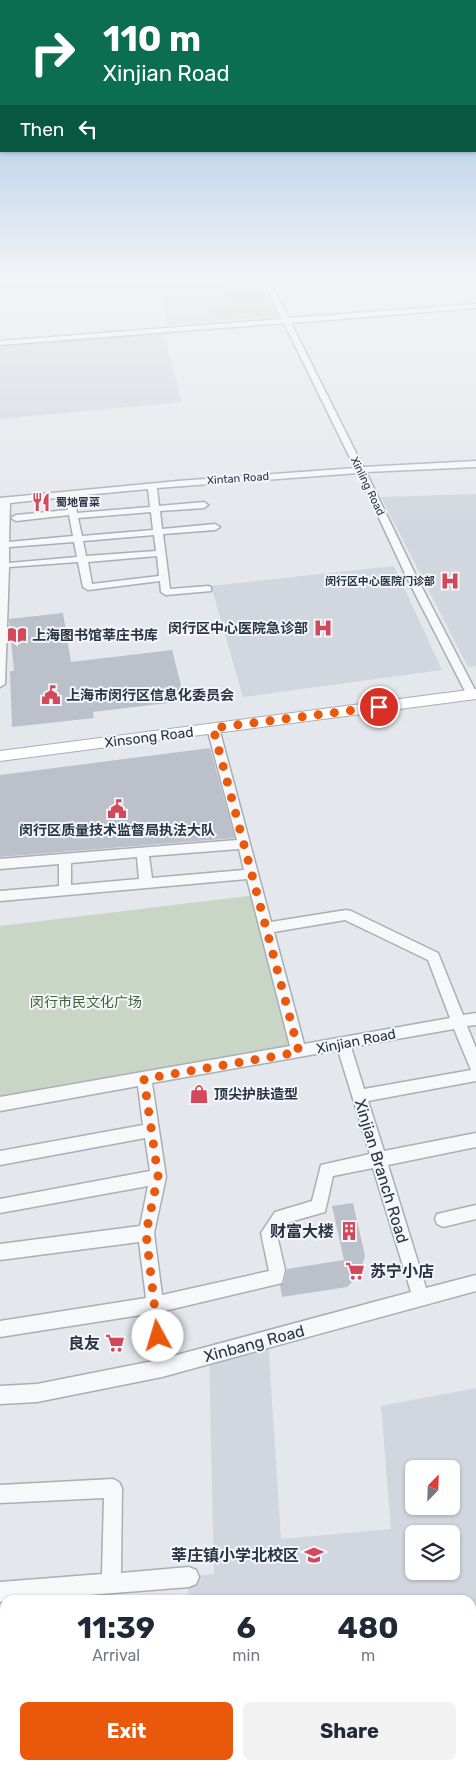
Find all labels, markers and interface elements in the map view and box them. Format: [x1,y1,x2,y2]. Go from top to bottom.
text: 110 m [103,18,201,60]
icon: right [20,20,85,85]
text: Xinjian Road [103,60,230,87]
icon: left [74,115,102,143]
text: Then [20,118,64,141]
street label: Xinling Road [348,455,387,518]
street label: Xintan Road [207,470,269,487]
restaurant icon: 蜀地冒菜 [30,491,52,513]
place label: 蜀地冒菜 [56,496,100,509]
hospital icon: 闵行区中心医院门诊部 [439,570,461,592]
place label: 闵行区中心医院门诊部 [325,575,435,588]
hospital icon: 闵行区中心医院急诊部 [312,617,334,639]
place label: 闵行区中心医院急诊部 [168,620,308,637]
library icon: 上海图书馆莘庄书库 [6,624,28,646]
place label: 上海图书馆莘庄书库 [32,627,158,644]
public building icon: 上海市闵行区信息化委员会 [40,684,62,706]
pin [358,686,400,728]
place label: 上海市闵行区信息化委员会 [66,687,234,704]
icon: arrive [365,693,393,721]
street label: Xinsong Road [104,724,194,751]
public building icon: 闵行区质量技术监督局执法大队 [106,798,128,820]
place label: 闵行区质量技术监督局执法大队 [19,822,215,839]
park label: 闵行市民文化广场 [30,994,142,1011]
street label: Xinjian Road [315,1025,397,1058]
shop icon: 顶尖护肤造型 [188,1083,210,1105]
place label: 顶尖护肤造型 [214,1086,298,1103]
street label: Xinjian Branch Road [351,1097,412,1245]
building icon: 财富大楼 [338,1220,360,1242]
place label: 财富大楼 [270,1222,334,1241]
supermarket icon: 苏宁小店 [344,1260,366,1282]
place label: 苏宁小店 [370,1262,434,1281]
position arrow [131,1309,183,1361]
street label: Xinbang Road [202,1321,306,1366]
supermarket icon: 良友 [104,1332,126,1354]
place label: 良友 [68,1334,100,1353]
north arrow [405,1460,460,1515]
map controls [405,1460,460,1580]
button: layers [405,1525,460,1580]
school or university icon: 莘庄镇小学北校区 [303,1544,325,1566]
place label: 莘庄镇小学北校区 [171,1546,299,1565]
text: 11:39 [77,1610,155,1646]
text: 6 [236,1610,256,1646]
text: 480 [337,1610,399,1646]
text: Arrival [92,1646,140,1665]
text: min [232,1646,260,1665]
text: m [361,1646,375,1665]
button: Exit [20,1702,233,1760]
button: Share [243,1702,456,1760]

